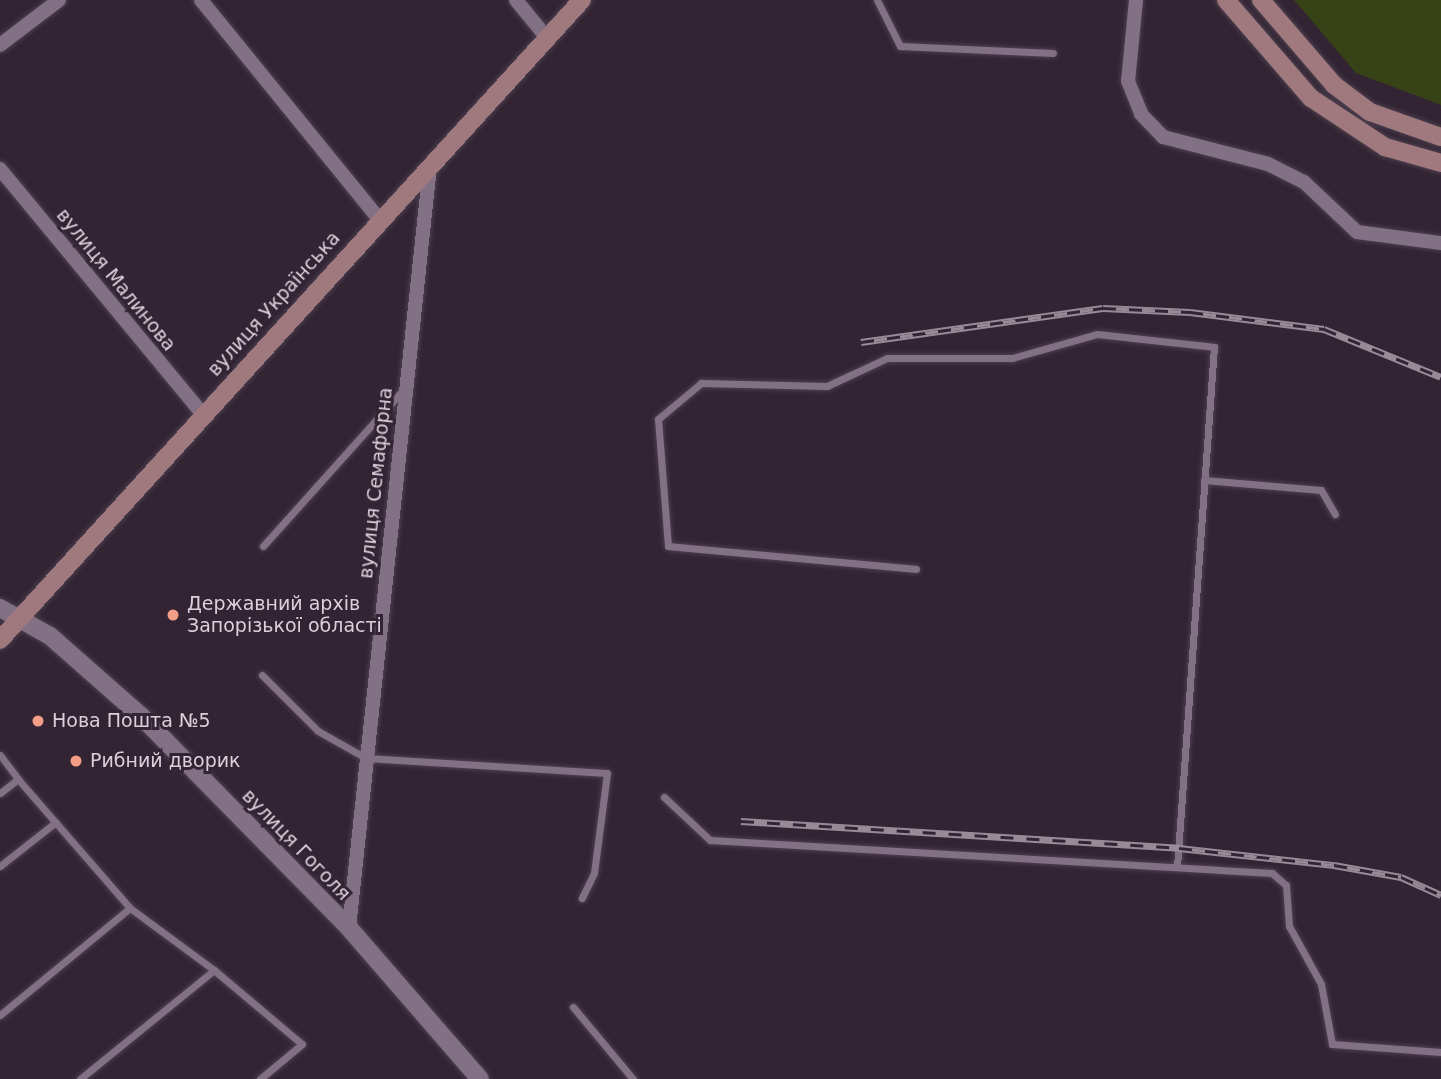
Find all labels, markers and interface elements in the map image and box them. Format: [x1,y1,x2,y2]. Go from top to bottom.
street label: вулиця Малинова [52,204,180,356]
street label: вулиця Українська [203,227,345,381]
street label: вулиця Семафорна [355,386,397,580]
place label: Державний архів Запорізької області [187,593,382,637]
marker: Державний архів Запорізької області [165,607,181,623]
place label: Нова Пошта №5 [52,710,211,732]
marker: Нова Пошта №5 [30,713,46,729]
place label: Рибний дворик [90,750,241,772]
marker: Рибний дворик [68,753,84,769]
street label: вулиця Гоголя [237,785,355,905]

